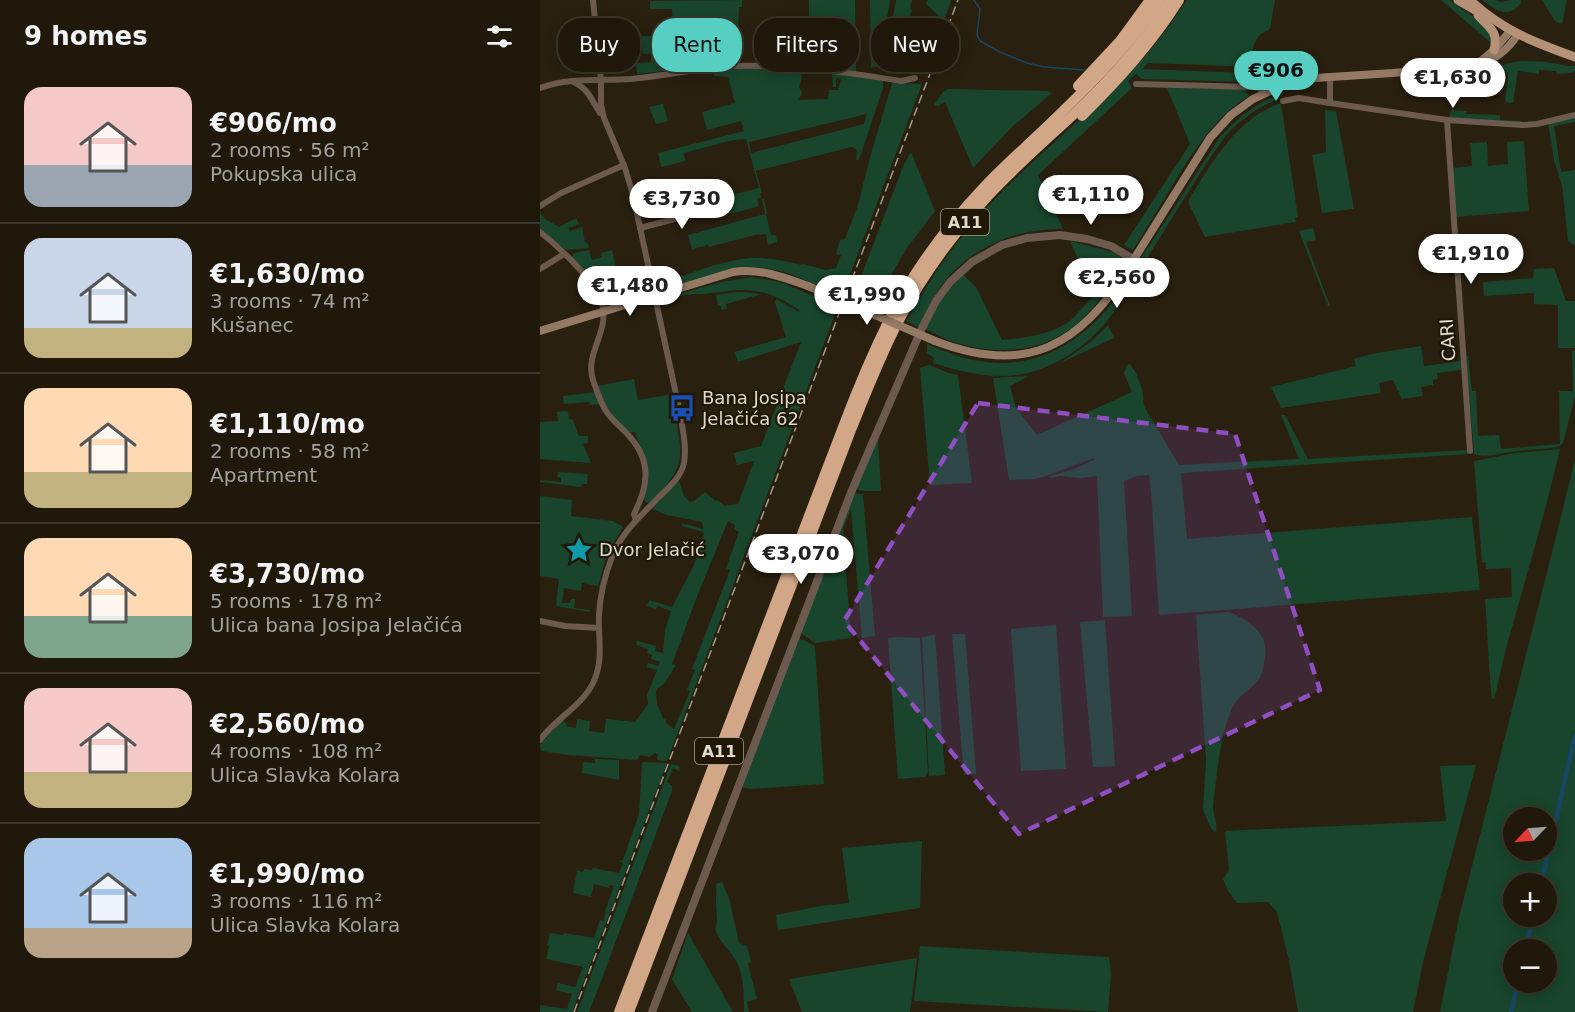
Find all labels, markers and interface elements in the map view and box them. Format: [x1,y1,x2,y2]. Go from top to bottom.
chip: Buy [558,18,640,72]
chip: Rent [652,18,742,72]
chip: Filters [754,18,859,72]
chip: New [871,18,959,72]
icon: filters [483,20,516,53]
text: 9 homes [24,21,148,51]
pin: €906 [1240,51,1312,102]
text: €906 [1248,58,1304,82]
pin: €1,630 [1404,58,1502,109]
text: €1,630 [1414,65,1492,89]
text: €906/mo [210,108,337,138]
icon: home [72,111,144,183]
text: 2 rooms · 56 m² [210,138,370,162]
text: Pokupska ulica [210,162,357,186]
pin: €1,110 [1042,175,1140,226]
pin: €3,730 [633,179,731,230]
text: €1,110 [1052,182,1130,206]
text: €3,730 [643,186,721,210]
road number: A11 [941,209,989,235]
pin: €1,910 [1422,234,1520,285]
text: €1,910 [1432,241,1510,265]
pin: €2,560 [1068,258,1166,309]
text: €1,630/mo [210,259,365,289]
icon: home [72,262,144,334]
text: €2,560 [1078,265,1156,289]
pin: €1,480 [581,266,679,317]
text: €1,480 [591,273,669,297]
pin: €1,990 [818,275,916,326]
text: €1,990 [828,282,906,306]
text: 3 rooms · 74 m² [210,289,370,313]
text: Kušanec [210,313,293,337]
street label: CARI [1436,318,1459,362]
place label: Bana Josipa Jelačića 62 [701,387,807,429]
bus stop icon: Bana Josipa Jelačića 62 [667,393,697,423]
text: €1,110/mo [210,409,365,439]
icon: home [72,412,144,484]
text: 2 rooms · 58 m² [210,439,370,463]
text: Apartment [210,463,317,487]
pin: €3,070 [752,534,850,585]
place icon: Dvor Jelačić [564,535,594,565]
place label: Dvor Jelačić [599,539,705,560]
text: €3,070 [762,541,840,565]
text: €3,730/mo [210,559,365,589]
icon: home [72,562,144,634]
text: 5 rooms · 178 m² [210,589,382,613]
text: Ulica bana Josipa Jelačića [210,613,463,637]
text: €2,560/mo [210,709,365,739]
icon: home [72,712,144,784]
road number: A11 [695,738,743,764]
text: 4 rooms · 108 m² [210,739,382,763]
text: Ulica Slavka Kolara [210,763,400,787]
north arrow [1503,807,1557,861]
map controls [1503,807,1557,993]
text: €1,990/mo [210,859,365,889]
icon: home [72,862,144,934]
button: + [1503,873,1557,927]
text: 3 rooms · 116 m² [210,889,382,913]
text: Ulica Slavka Kolara [210,913,400,937]
button: − [1503,939,1557,993]

